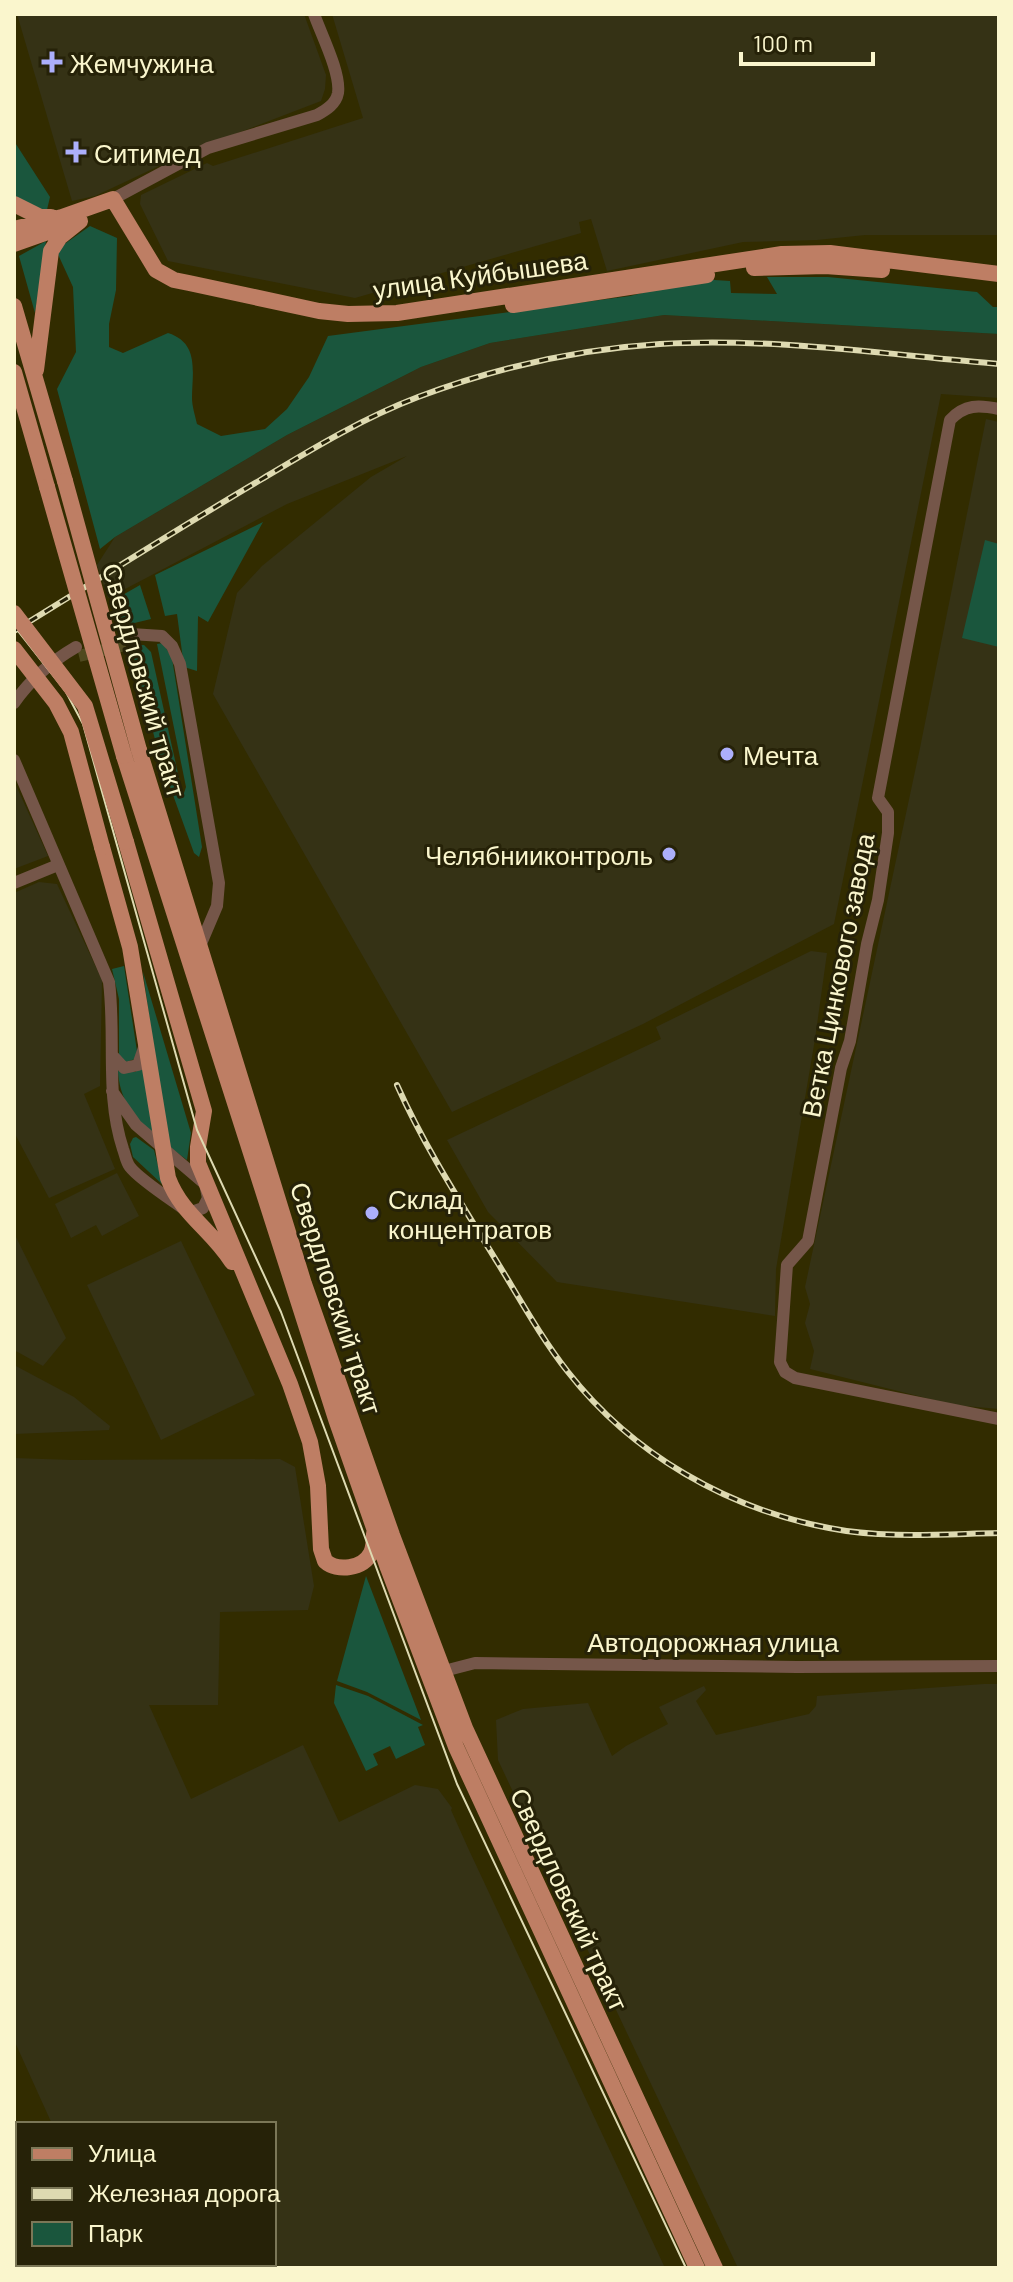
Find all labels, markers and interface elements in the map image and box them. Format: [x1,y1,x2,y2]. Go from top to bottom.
scale bar [741,16,873,66]
text: 100 m [753,28,813,57]
place label: Жемчужина [70,47,214,78]
marker: Жемчужина [41,51,63,73]
place label: Ситимед [94,137,201,168]
marker: Ситимед [65,141,87,163]
street label: улица Куйбышева [371,244,590,304]
street label: Свердловский тракт [97,559,193,801]
place label: Мечта [743,739,819,770]
marker: Мечта [718,745,736,763]
street label: Ветка Цинкового завода [794,830,880,1120]
place label: Челябнииконтроль [425,839,653,870]
marker: Челябнииконтроль [660,845,678,863]
street label: Свердловский тракт [285,1178,389,1418]
place label: Склад концентратов [388,1183,552,1244]
marker: Склад концентратов [363,1204,381,1222]
street label: Автодорожная улица [587,1626,839,1657]
street label: Свердловский тракт [505,1783,635,2015]
legend [16,2122,276,2266]
text: Улица [88,2138,157,2167]
text: Железная дорога [88,2178,281,2207]
text: Парк [88,2218,143,2247]

